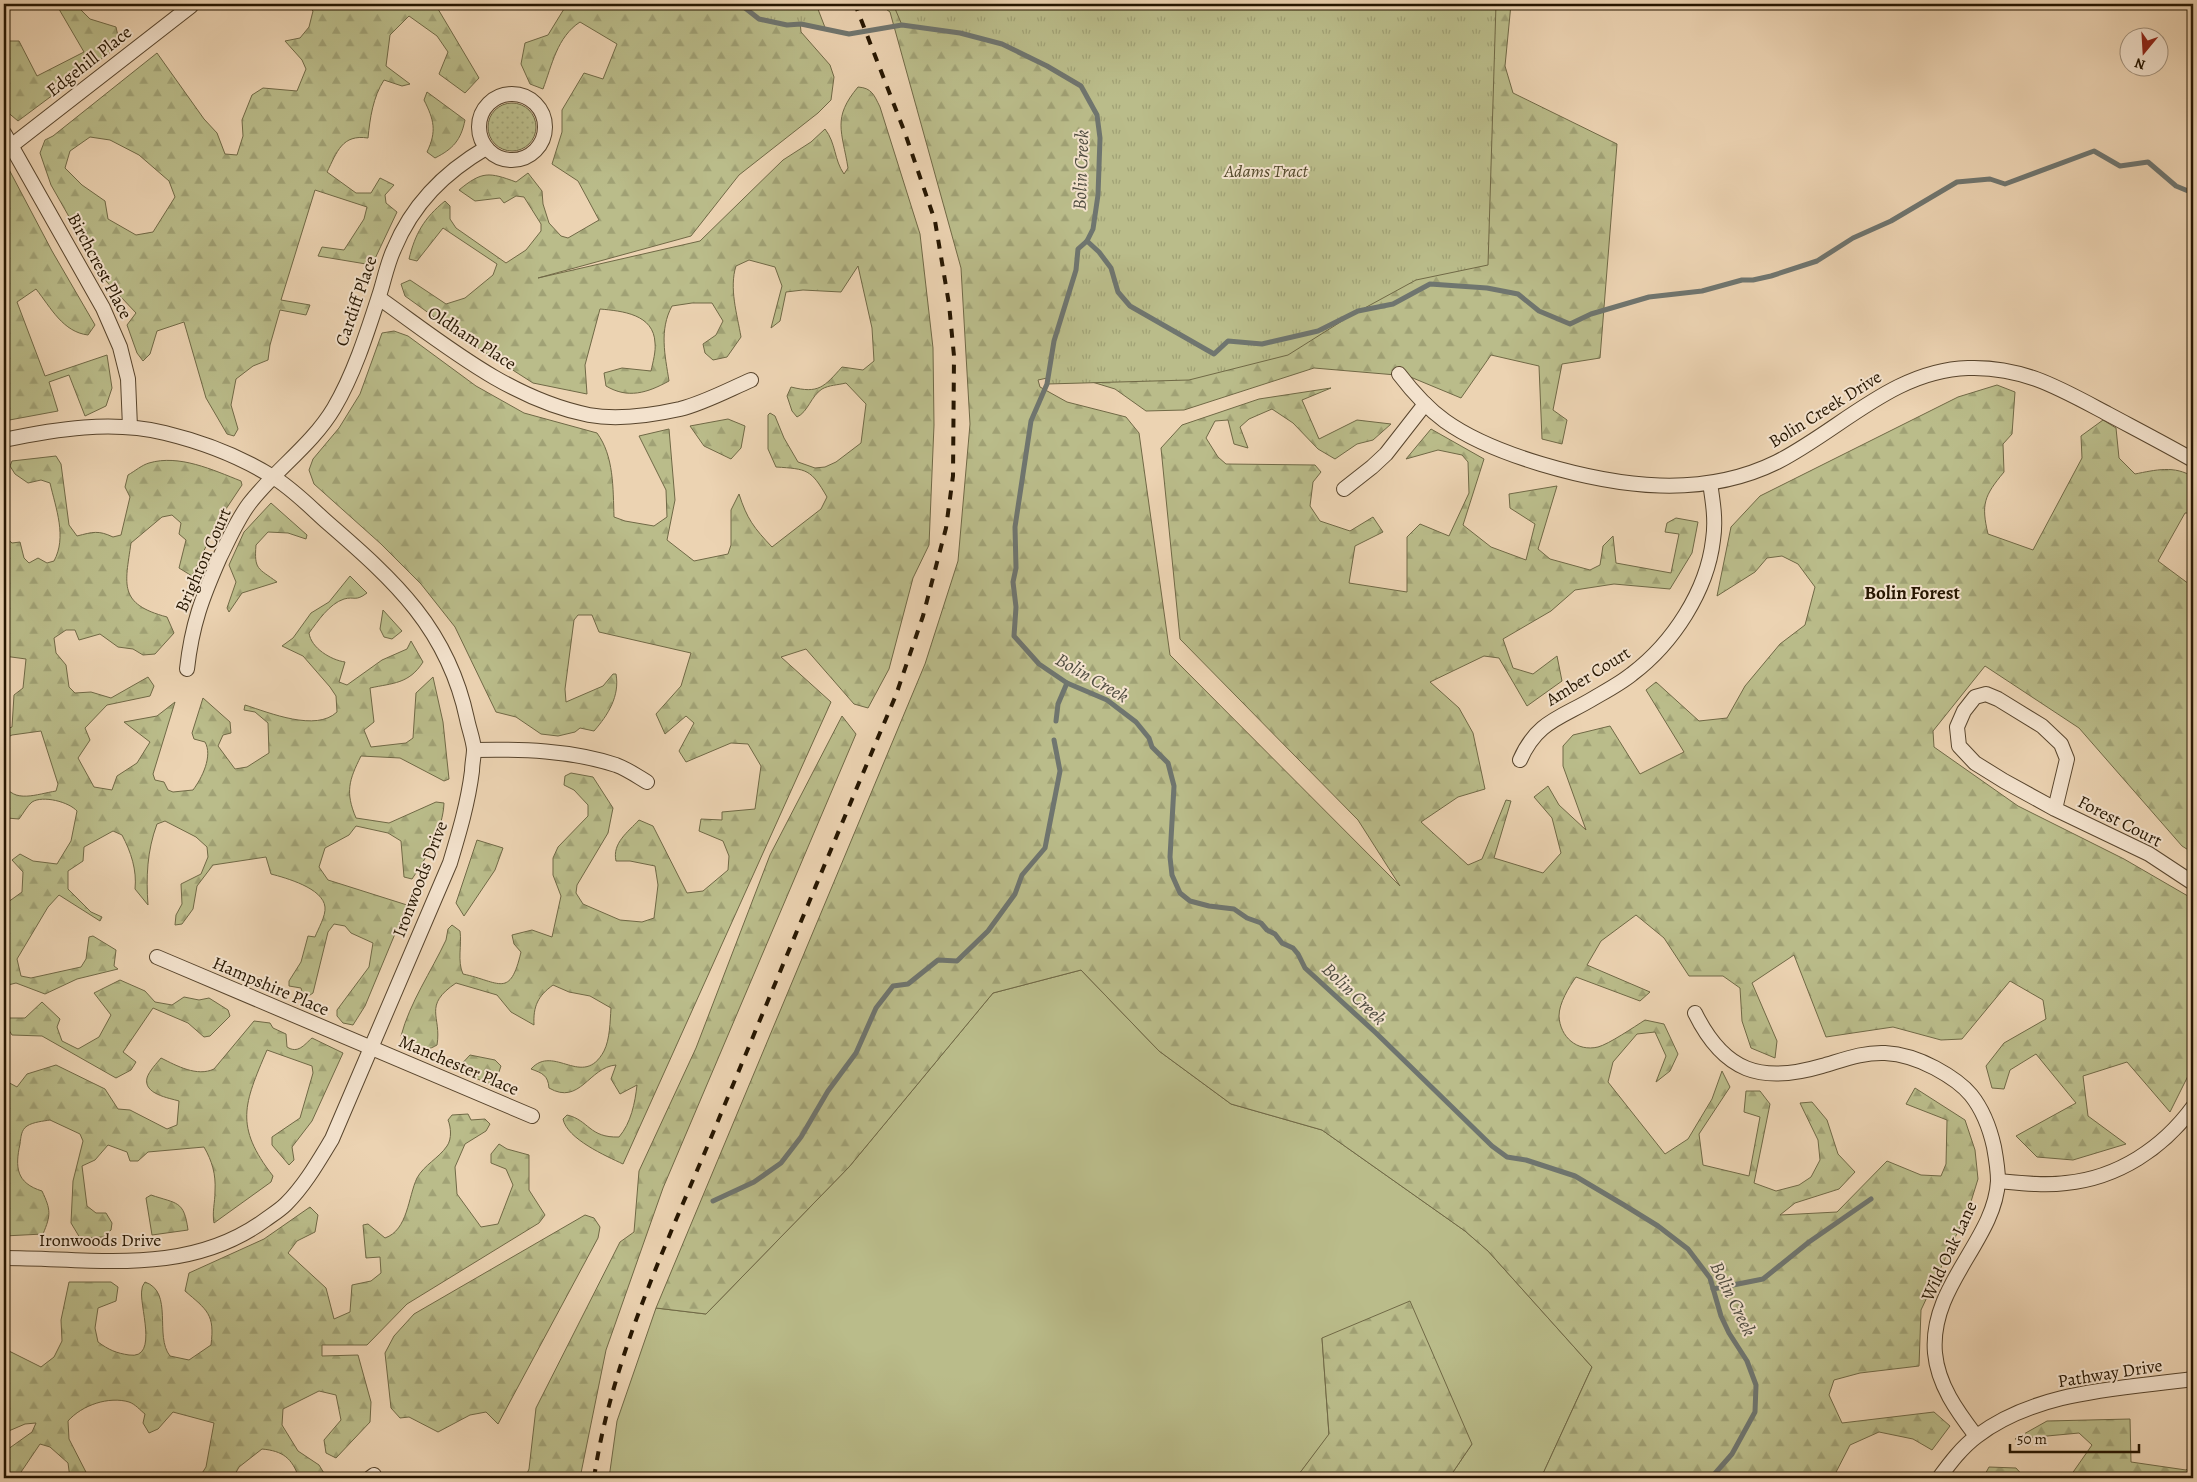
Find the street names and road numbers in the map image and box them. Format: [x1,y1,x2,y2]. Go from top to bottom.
street label: Edgehill Place [41,20,137,102]
street label: Birchcrest Place [62,209,138,323]
street label: Cardiff Place [329,253,383,349]
street label: Oldham Place [423,300,521,376]
street label: Bolin Creek Drive [1764,365,1886,453]
street label: Brighton Court [169,504,237,616]
street label: Amber Court [1540,641,1635,712]
street label: Forest Court [2074,790,2166,852]
street label: Ironwoods Drive [387,817,453,941]
street label: Hampshire Place [209,951,333,1021]
street label: Manchester Place [395,1029,523,1101]
street label: Wild Oak Lane [1915,1197,1983,1306]
street label: Ironwoods Drive [39,1228,161,1252]
street label: Pathway Drive [2056,1353,2164,1393]

